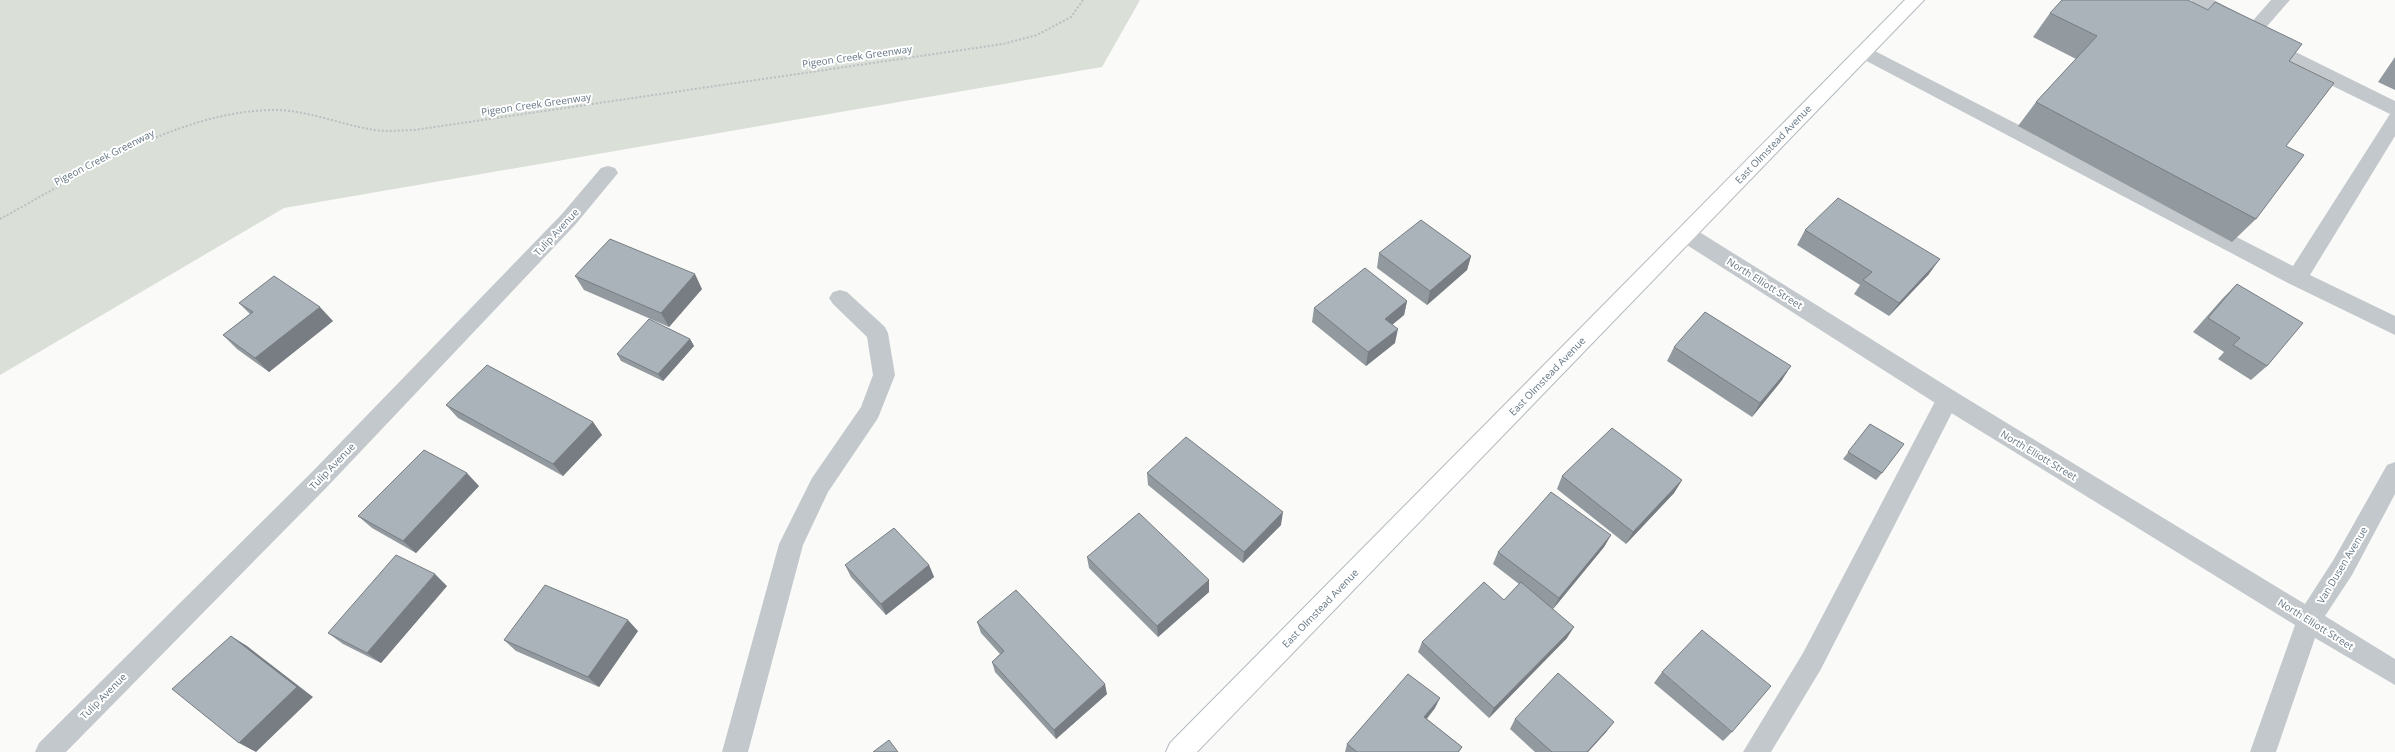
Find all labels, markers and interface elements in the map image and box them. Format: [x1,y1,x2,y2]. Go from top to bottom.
street label: Pigeon Creek Greenway [801,41,914,71]
street label: Pigeon Creek Greenway [480,89,593,119]
street label: East Olmstead Avenue [1732,101,1815,186]
street label: Pigeon Creek Greenway [51,125,157,188]
street label: Tulip Avenue [530,205,582,259]
street label: North Elliott Street [1725,254,1806,312]
street label: East Olmstead Avenue [1506,333,1589,418]
street label: North Elliott Street [1998,427,2080,484]
street label: Tulip Avenue [306,439,358,493]
street label: Van Dusen Avenue [2313,524,2371,606]
street label: East Olmstead Avenue [1279,565,1362,650]
street label: North Elliott Street [2276,595,2357,653]
street label: Tulip Avenue [77,669,130,722]

